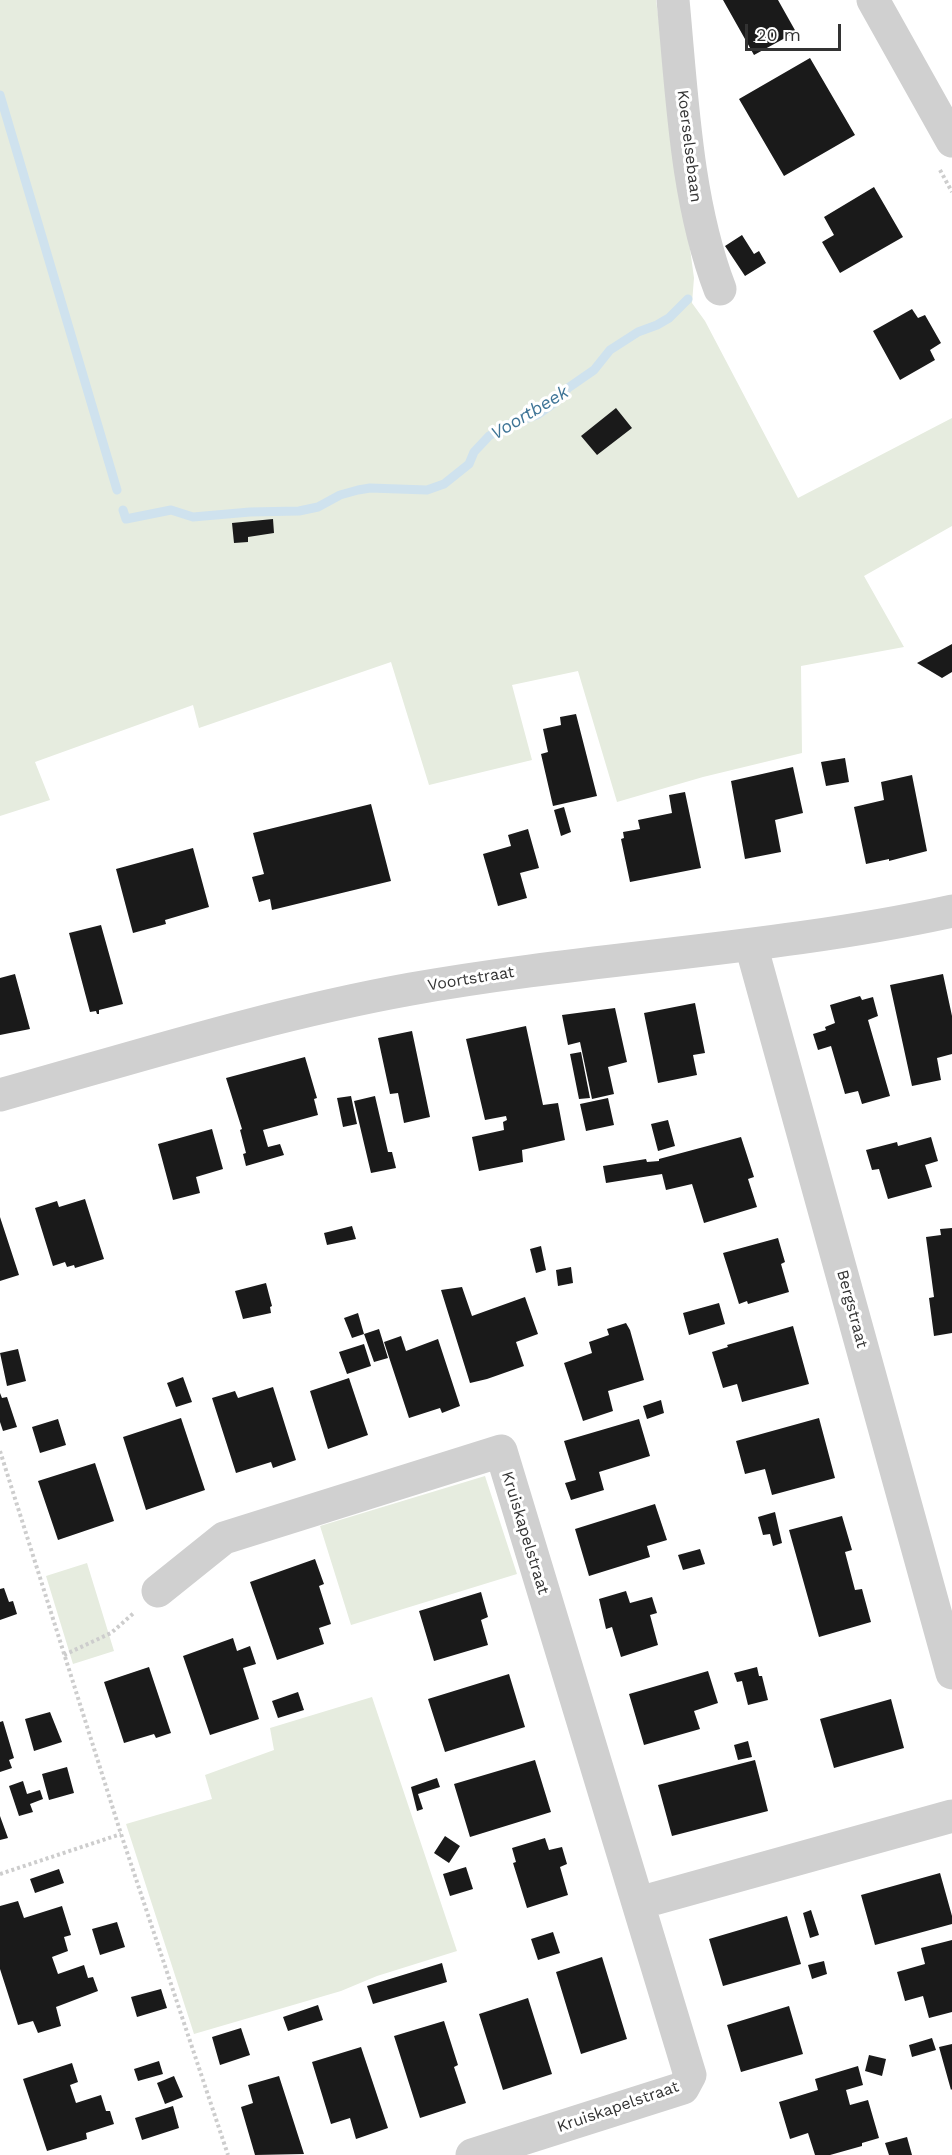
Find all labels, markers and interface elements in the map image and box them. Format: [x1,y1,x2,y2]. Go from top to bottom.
scale bar [748,12,844,50]
text: 20 m [756,24,801,45]
street label: Koerselsebaan [673,89,705,203]
water label: Voortbeek [487,381,573,445]
street label: Voortstraat [426,963,516,995]
street label: Bergstraat [832,1268,872,1350]
street label: Kruiskapelstraat [497,1469,553,1597]
street label: Kruiskapelstraat [555,2077,681,2137]

